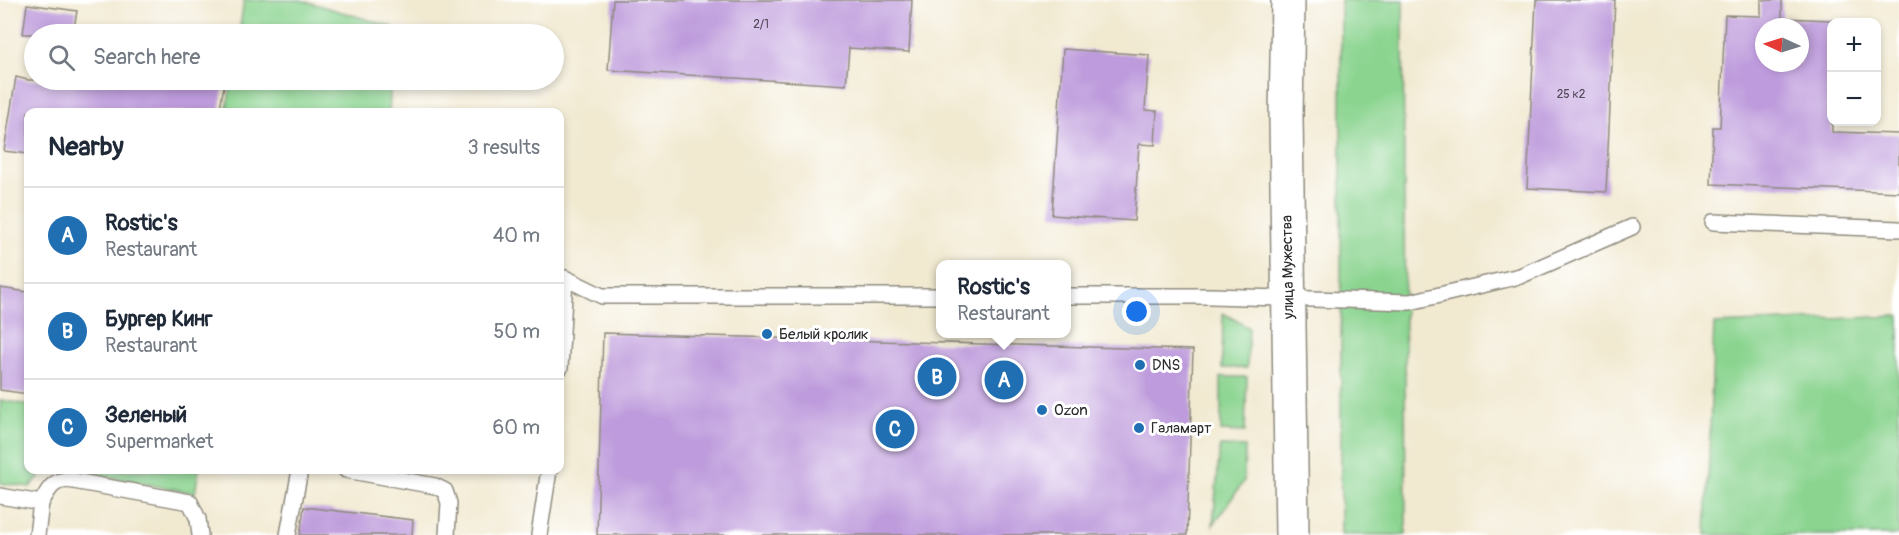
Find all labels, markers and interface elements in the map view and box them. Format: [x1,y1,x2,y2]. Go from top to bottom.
house number: 2/1 [753,17,769,32]
north arrow [1755,18,1809,72]
map controls [1827,18,1881,126]
button: + [1827,18,1881,72]
search box [24,24,564,90]
icon: search [45,41,78,74]
text: Search here [93,43,200,71]
button: − [1827,72,1881,126]
house number: 25 к2 [1557,87,1586,102]
text: Nearby [48,131,124,163]
text: 3 results [468,135,540,160]
text: Rostic's [105,209,178,237]
street label: улица Мужества [1278,215,1298,320]
text: A [61,223,74,248]
text: 40 m [493,223,540,248]
text: Restaurant [105,237,197,262]
popup [936,260,1071,338]
text: Rostic's [957,273,1030,301]
your location [1122,297,1151,326]
text: Restaurant [957,301,1050,326]
text: Бургер Кинг [105,305,212,333]
text: B [62,319,73,344]
text: 50 m [493,319,540,344]
place label: Белый кролик [779,325,869,344]
marker: Белый кролик [760,327,774,341]
text: Restaurant [105,333,197,358]
pin: B [918,354,956,400]
place label: DNS [1152,356,1180,375]
pin: A [984,358,1024,403]
marker: DNS [1133,358,1147,372]
text: Зеленый [105,401,187,429]
place label: Ozon [1054,401,1088,420]
marker: Ozon [1035,403,1049,417]
pin: C [876,406,914,452]
text: C [61,415,74,440]
text: 60 m [493,415,540,440]
place label: Галамарт [1151,419,1212,438]
marker: Галамарт [1132,421,1146,435]
text: Supermarket [105,429,214,454]

